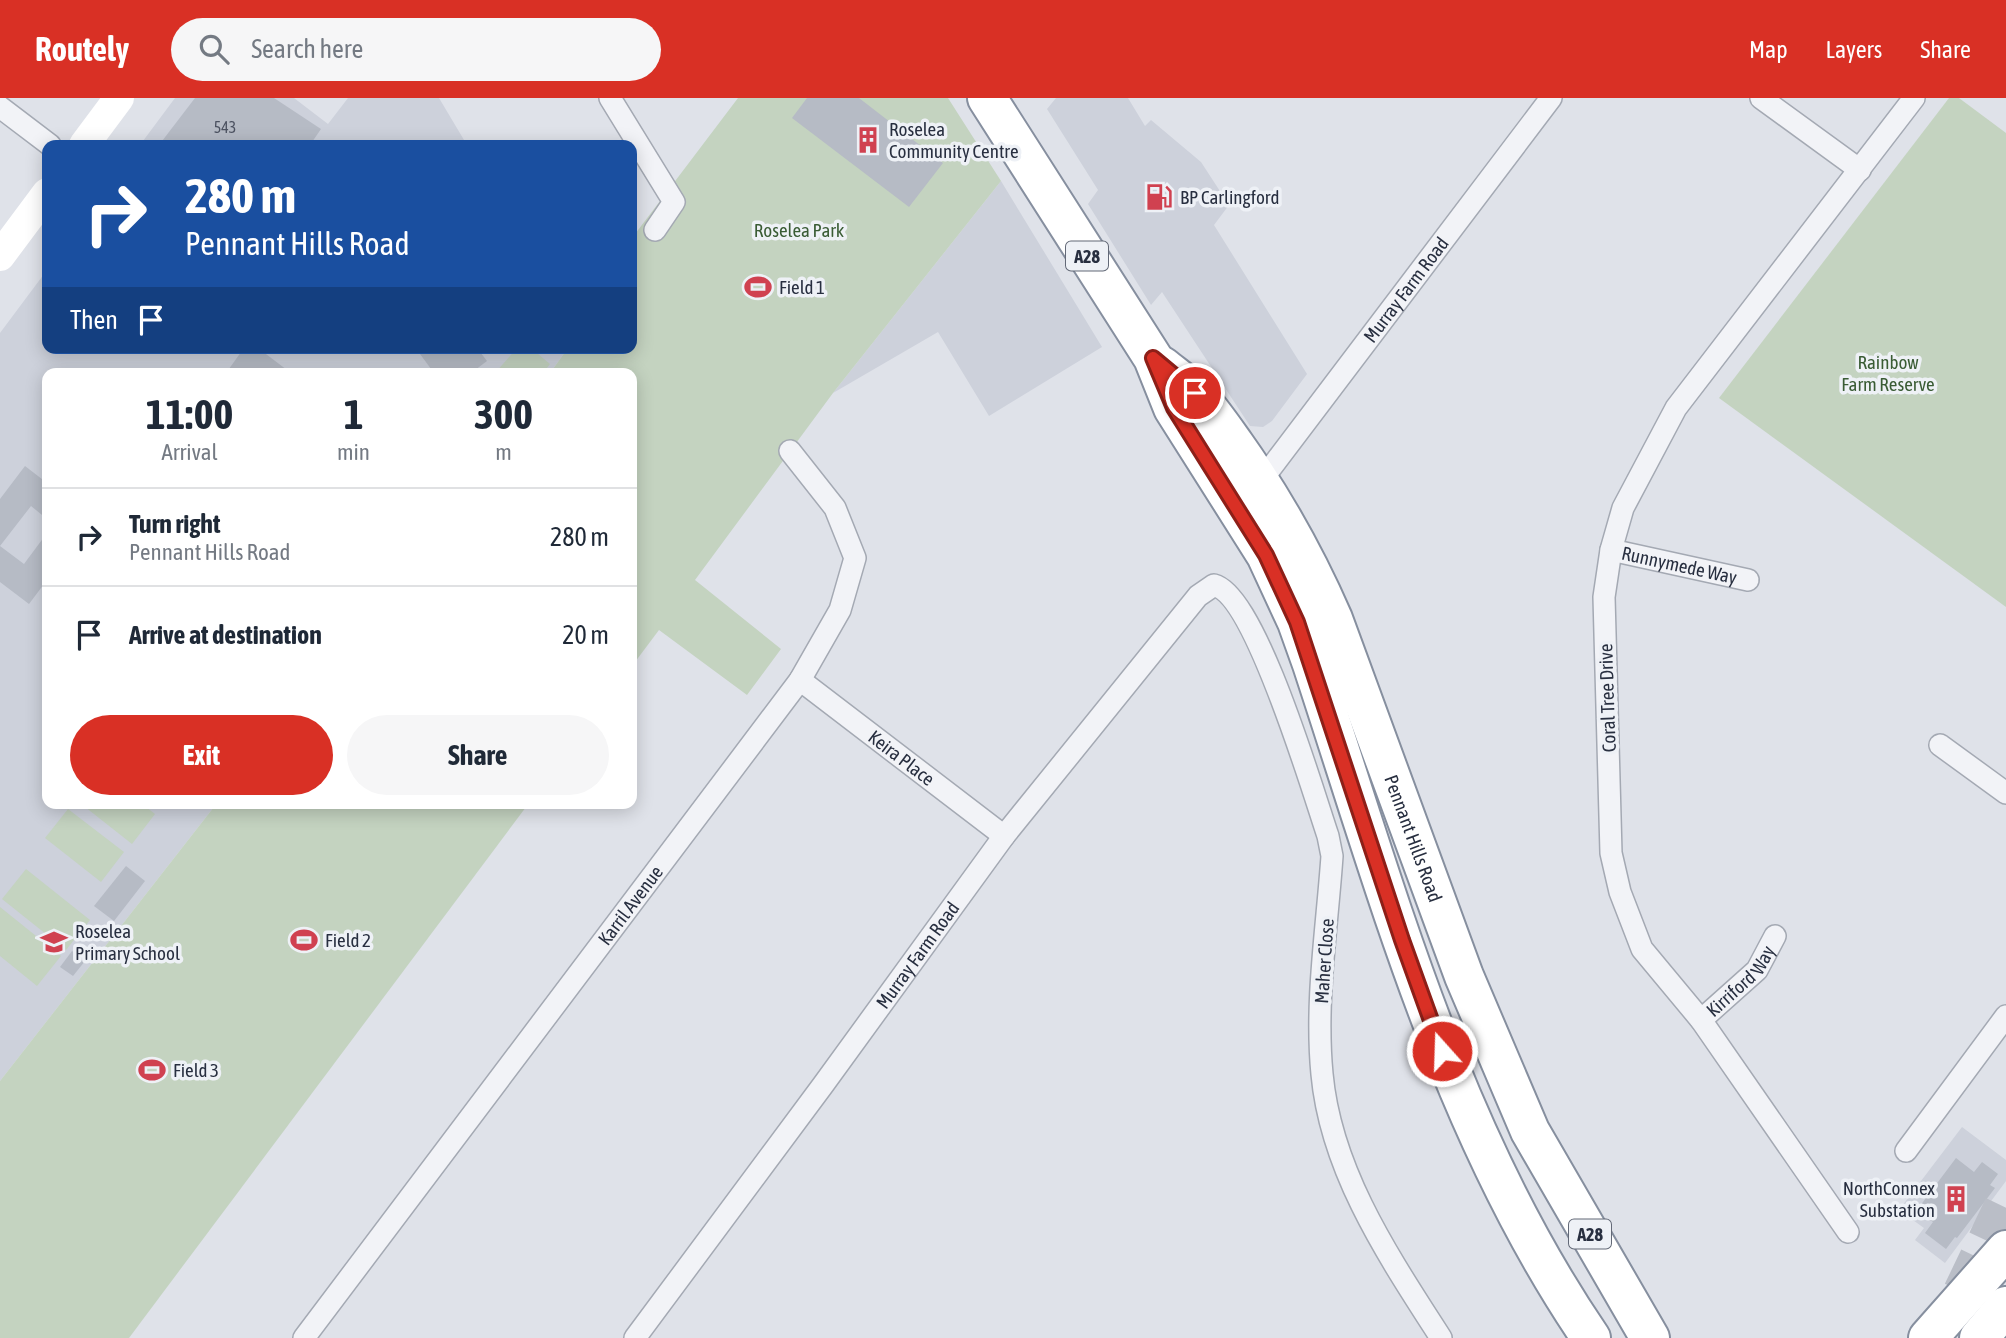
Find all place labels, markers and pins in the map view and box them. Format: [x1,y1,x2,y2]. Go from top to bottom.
place label: Roselea Community Centre [889,118,1019,162]
building icon: Roselea Community Centre [853,125,883,155]
fuel station icon: BP Carlingford [1144,182,1174,212]
place label: BP Carlingford [1180,186,1279,208]
sports icon: Field 1 [743,272,773,302]
place label: Field 1 [779,276,825,298]
pin [1165,363,1225,423]
place label: Roselea Primary School [75,920,180,964]
sports icon: Field 2 [289,925,319,955]
school or university icon: Roselea Primary School [39,927,69,957]
place label: Field 2 [325,929,371,951]
sports icon: Field 3 [137,1055,167,1085]
place label: Field 3 [173,1059,219,1081]
place label: NorthConnex Substation [1843,1177,1935,1221]
building icon: NorthConnex Substation [1941,1184,1971,1214]

